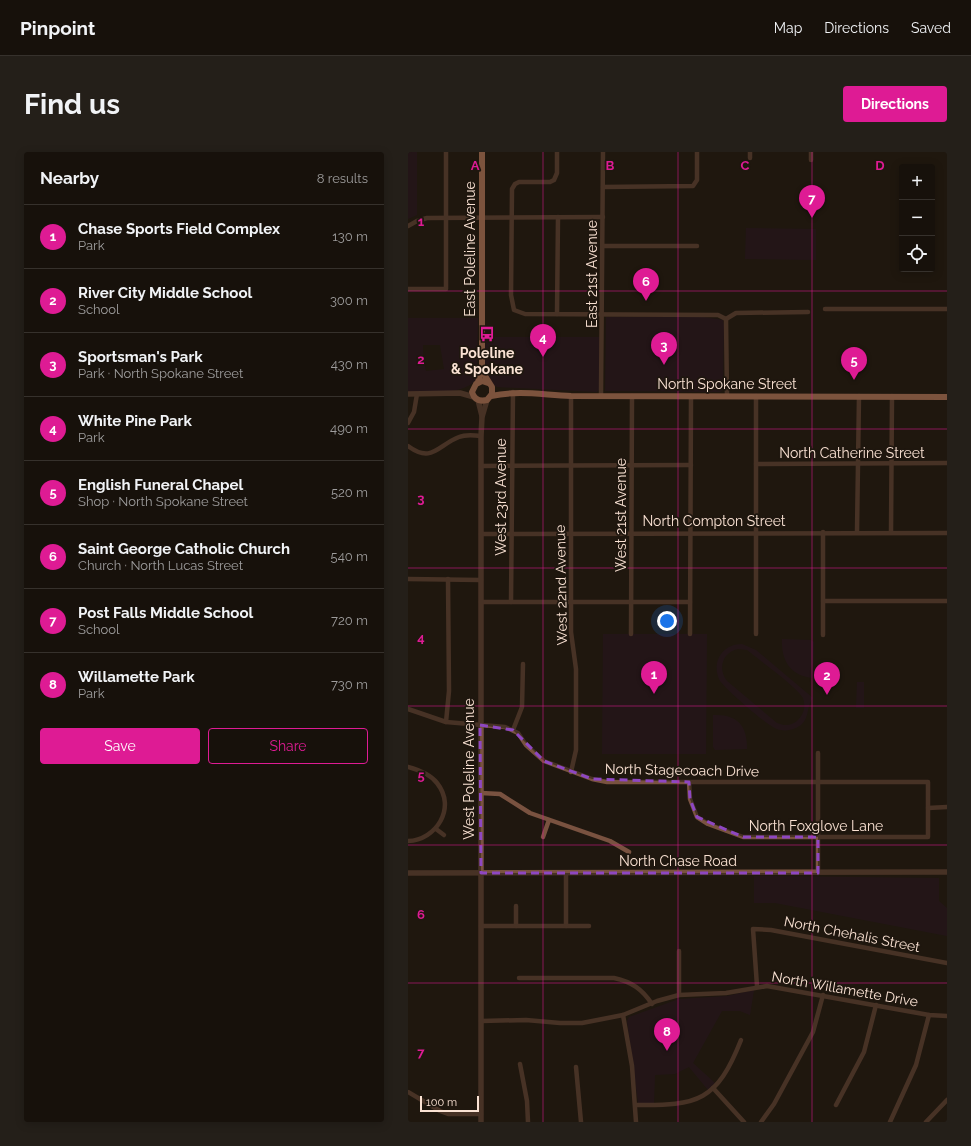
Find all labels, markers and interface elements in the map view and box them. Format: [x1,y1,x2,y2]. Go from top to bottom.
text: Pinpoint [20,17,95,39]
text: Map [774,20,802,36]
text: Directions [824,20,889,36]
text: Saved [911,20,951,36]
button: Directions [843,86,947,122]
text: Find us [24,88,120,121]
text: A [471,158,480,173]
text: B [606,158,615,173]
text: C [741,158,750,173]
text: D [875,158,885,173]
map controls [899,164,935,272]
button: + [899,164,935,200]
text: Nearby [40,168,99,188]
text: 8 results [317,171,368,186]
street label: East Poleline Avenue [462,181,478,317]
pin: 7 [799,185,825,218]
button: − [899,200,935,236]
text: 1 [418,214,425,229]
text: Chase Sports Field Complex [78,220,280,238]
street label: East 21st Avenue [584,220,600,328]
text: 1 [50,229,56,244]
text: 130 m [332,229,368,244]
button: locate [899,236,935,272]
text: Park [78,238,105,253]
pin: 6 [633,268,659,301]
text: River City Middle School [78,284,252,302]
text: 2 [49,293,57,308]
text: 300 m [330,293,368,308]
text: School [78,302,120,317]
pin: 4 [530,324,556,357]
bus stop icon: Poleline & Spokane [478,325,496,343]
pin: 3 [651,332,677,365]
place label: Poleline & Spokane [451,345,524,377]
pin: 5 [841,347,867,380]
text: Sportsman's Park [78,348,203,366]
text: 2 [417,352,425,367]
text: 3 [49,357,57,372]
text: 430 m [331,357,368,372]
text: Park · North Spokane Street [78,366,243,381]
street label: North Spokane Street [657,376,797,392]
text: White Pine Park [78,412,192,430]
text: 4 [49,421,57,436]
text: 490 m [330,421,368,436]
text: Park [78,430,105,445]
street label: West 23rd Avenue [493,438,509,556]
street label: North Catherine Street [779,445,925,461]
street label: West 21st Avenue [613,458,629,572]
text: English Funeral Chapel [78,476,243,494]
text: 5 [49,485,57,500]
text: 520 m [331,485,368,500]
text: 3 [417,491,425,506]
text: Shop · North Spokane Street [78,494,248,509]
street label: North Compton Street [642,513,786,529]
street label: West 22nd Avenue [552,525,570,645]
text: Saint George Catholic Church [78,540,290,558]
text: 6 [49,549,57,564]
text: 540 m [331,549,368,564]
text: Church · North Lucas Street [78,558,243,573]
text: Post Falls Middle School [78,604,253,622]
your location [657,611,677,631]
text: 7 [49,613,57,628]
text: 720 m [331,613,368,628]
text: School [78,622,120,637]
text: 4 [417,630,425,645]
pin: 1 [641,661,667,694]
pin: 2 [814,662,840,695]
text: Willamette Park [78,668,195,686]
text: 8 [49,677,57,692]
text: 730 m [331,677,368,692]
text: Park [78,686,105,701]
street label: West Poleline Avenue [461,698,477,840]
button: Save [40,728,200,764]
button: Share [208,728,368,764]
street label: North Stagecoach Drive [605,761,759,779]
text: 5 [417,768,425,783]
street label: North Foxglove Lane [749,818,883,834]
street label: North Chase Road [619,853,737,869]
text: 6 [417,907,425,922]
street label: North Chehalis Street [783,913,922,955]
street label: North Willamette Drive [771,968,919,1010]
pin: 8 [654,1018,680,1051]
text: 7 [417,1045,425,1060]
scale bar [420,1094,479,1113]
text: 100 m [426,1096,457,1109]

